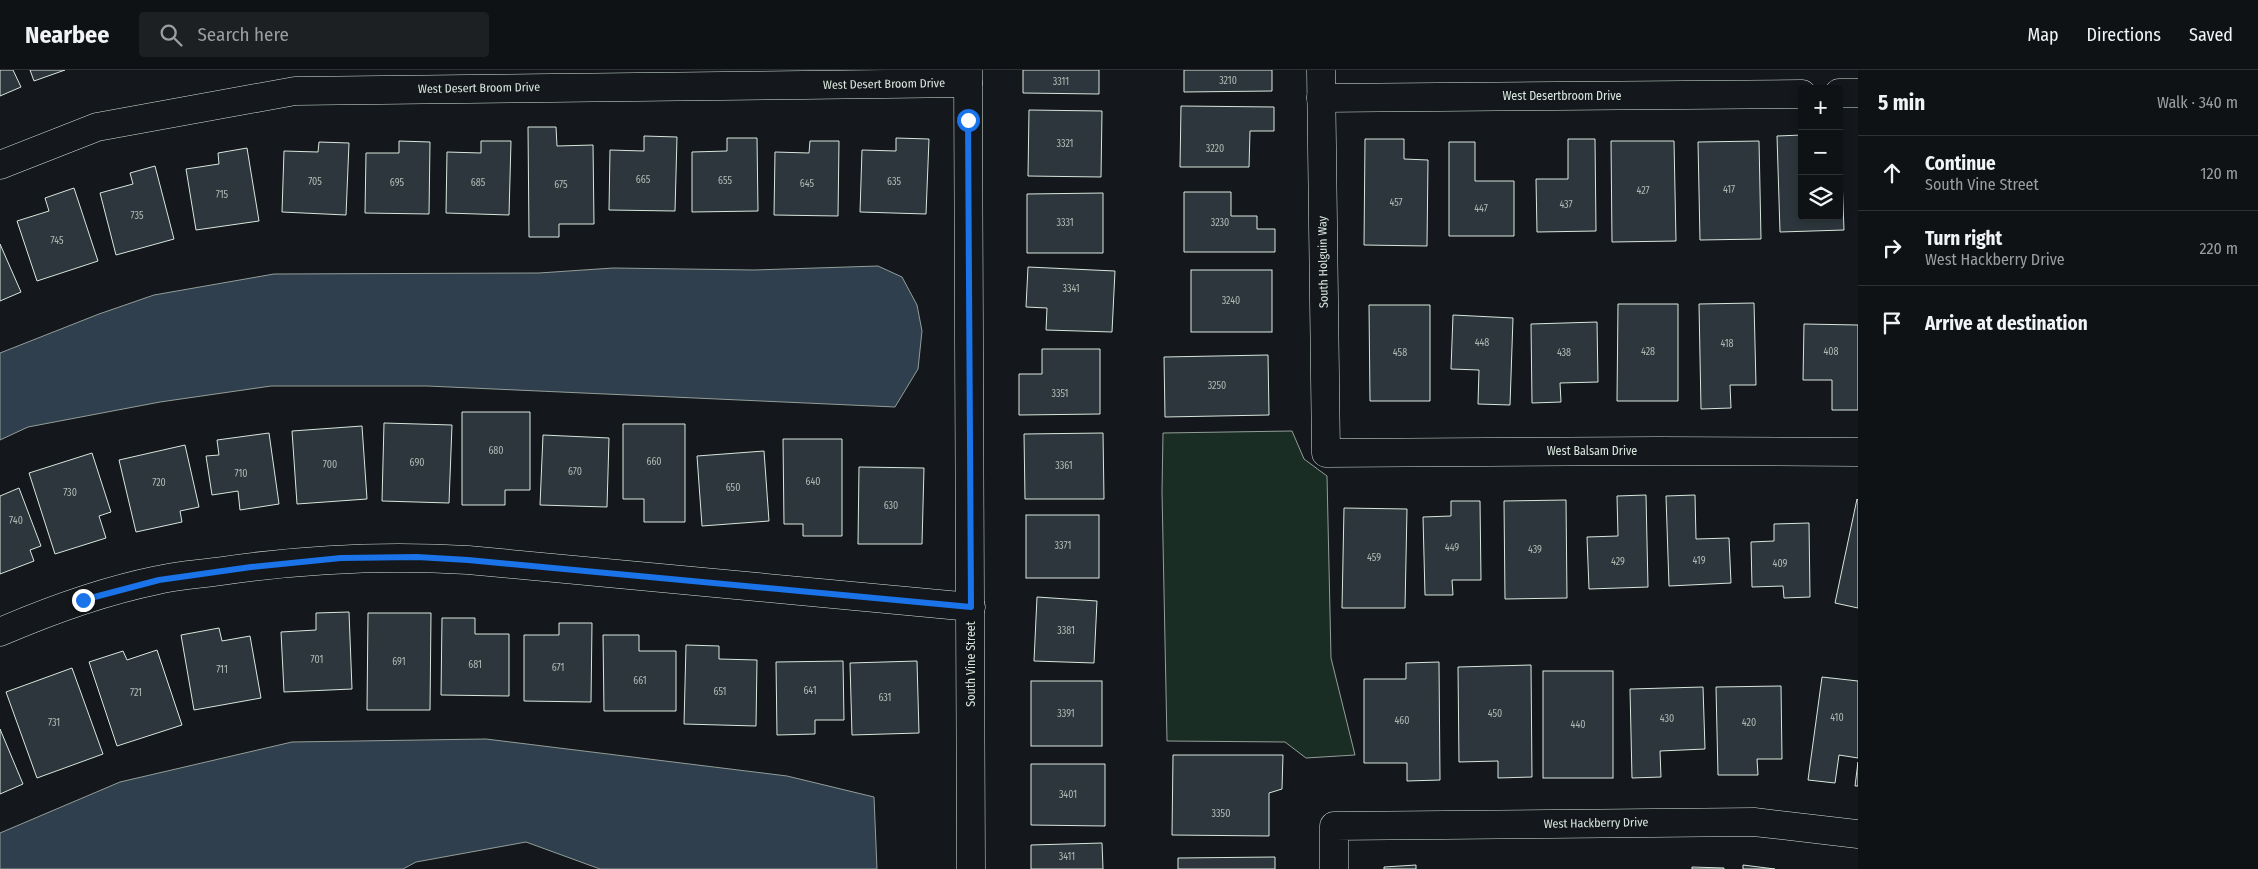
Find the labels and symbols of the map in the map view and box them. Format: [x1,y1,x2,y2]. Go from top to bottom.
house number: 3210 [1219,75,1237,87]
street label: West Desert Broom Drive [823,76,945,92]
house number: 3311 [1053,76,1069,88]
street label: West Desert Broom Drive [418,80,540,96]
street label: West Desertbroom Drive [1502,89,1622,103]
route start [957,109,980,132]
house number: 3321 [1056,138,1074,150]
house number: 3220 [1206,143,1224,155]
house number: 665 [636,174,651,186]
house number: 655 [718,175,732,187]
house number: 705 [308,176,322,188]
house number: 635 [887,176,901,188]
house number: 695 [390,177,405,189]
house number: 685 [471,177,486,189]
house number: 645 [800,178,815,190]
house number: 675 [554,179,568,191]
house number: 417 [1723,184,1735,196]
house number: 427 [1636,185,1650,197]
house number: 715 [216,189,229,201]
house number: 457 [1389,197,1403,209]
house number: 437 [1559,199,1573,211]
house number: 447 [1474,203,1488,215]
house number: 735 [130,210,144,222]
street label: South Holguin Way [1315,215,1331,308]
house number: 3331 [1056,217,1074,229]
house number: 3230 [1211,217,1229,229]
house number: 745 [50,235,64,247]
house number: 3341 [1062,283,1080,295]
house number: 3240 [1222,295,1240,307]
house number: 448 [1475,337,1489,349]
house number: 418 [1720,338,1734,350]
house number: 428 [1641,346,1655,358]
house number: 408 [1823,346,1839,358]
house number: 458 [1393,347,1407,359]
house number: 438 [1557,347,1571,359]
house number: 3250 [1208,380,1226,392]
house number: 3351 [1051,388,1069,400]
street label: West Balsam Drive [1547,444,1637,458]
house number: 680 [488,445,504,457]
house number: 660 [646,456,662,468]
house number: 690 [410,457,424,469]
house number: 700 [323,459,337,471]
house number: 3361 [1055,460,1073,472]
house number: 670 [568,466,582,478]
house number: 710 [234,468,248,480]
house number: 640 [805,476,821,488]
house number: 720 [152,477,166,489]
house number: 650 [726,482,740,494]
house number: 730 [63,487,77,499]
house number: 630 [884,500,898,512]
house number: 740 [9,515,23,527]
house number: 3371 [1055,540,1071,552]
house number: 449 [1445,542,1459,554]
house number: 439 [1528,544,1542,556]
house number: 459 [1367,552,1381,564]
house number: 419 [1692,555,1706,567]
house number: 429 [1611,556,1625,568]
house number: 409 [1773,558,1788,570]
route end [72,589,95,612]
street label: South Vine Street [964,621,978,707]
house number: 3381 [1057,625,1075,637]
house number: 701 [311,654,323,666]
house number: 691 [392,656,406,668]
house number: 681 [468,659,482,671]
house number: 671 [552,662,564,674]
house number: 711 [216,664,228,676]
house number: 661 [633,675,647,687]
house number: 641 [803,685,817,697]
house number: 651 [714,686,726,698]
house number: 721 [130,687,142,699]
house number: 631 [878,692,892,704]
house number: 3391 [1057,708,1075,720]
house number: 450 [1488,708,1502,720]
house number: 410 [1830,712,1844,724]
house number: 430 [1660,713,1674,725]
house number: 460 [1394,715,1410,727]
house number: 731 [48,717,60,729]
house number: 420 [1742,717,1756,729]
house number: 440 [1571,719,1585,731]
house number: 3401 [1059,789,1077,801]
house number: 3350 [1212,808,1230,820]
street label: West Hackberry Drive [1543,815,1649,831]
house number: 3411 [1059,851,1075,863]

